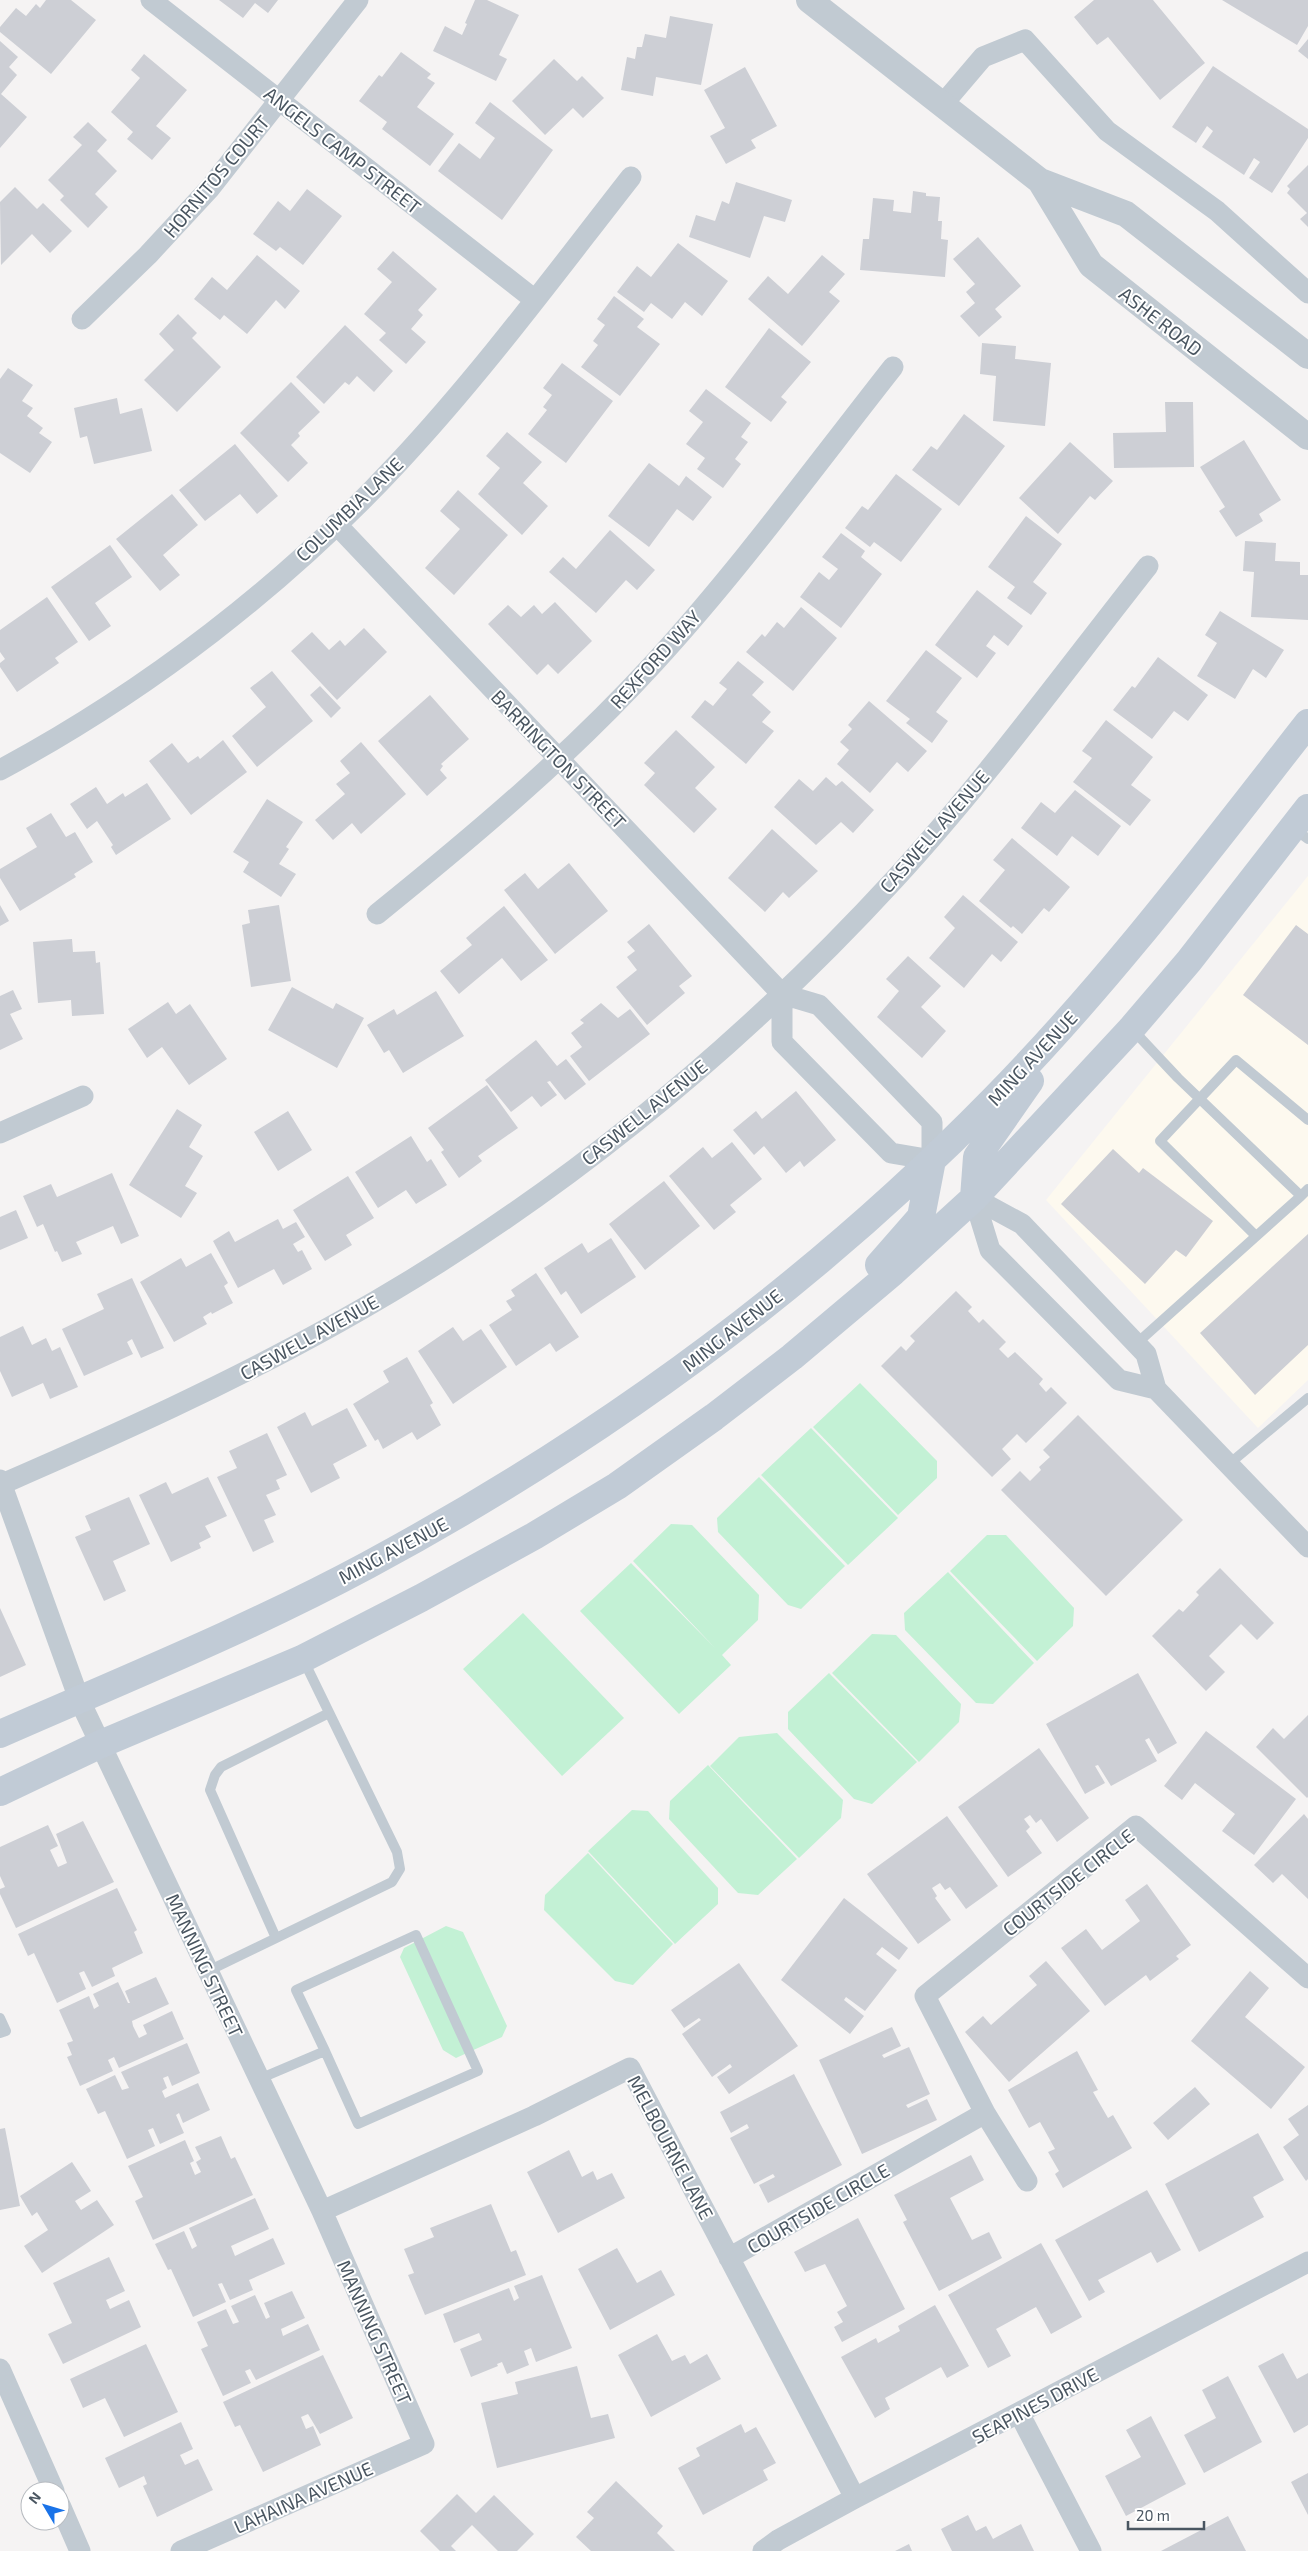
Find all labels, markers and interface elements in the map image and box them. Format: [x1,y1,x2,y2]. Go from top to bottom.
street label: ANGELS CAMP STREET [260,82,426,218]
street label: HORNITOS COURT [158,110,274,242]
street label: ASHE ROAD [1115,282,1207,360]
street label: COLUMBIA LANE [291,452,407,566]
street label: REXFORD WAY [605,605,705,713]
street label: BARRINGTON STREET [487,685,631,833]
street label: CASWELL AVENUE [875,765,993,897]
street label: MING AVENUE [982,1006,1082,1110]
street label: CASWELL AVENUE [577,1054,711,1170]
street label: MING AVENUE [677,1284,787,1376]
street label: CASWELL AVENUE [236,1289,382,1385]
street label: MING AVENUE [334,1511,452,1589]
street label: COURTSIDE CIRCLE [998,1824,1138,1940]
street label: MANNING STREET [162,1890,248,2040]
street label: MELBOURNE LANE [623,2071,719,2223]
street label: COURTSIDE CIRCLE [743,2158,893,2258]
street label: MANNING STREET [333,2256,417,2408]
street label: SEAPINES DRIVE [968,2362,1102,2448]
street label: LAHAINA AVENUE [230,2456,376,2538]
north arrow [20,2481,70,2531]
text: N [25,2488,44,2507]
scale bar [1128,2498,1204,2530]
text: 20 m [1136,2506,1170,2524]

